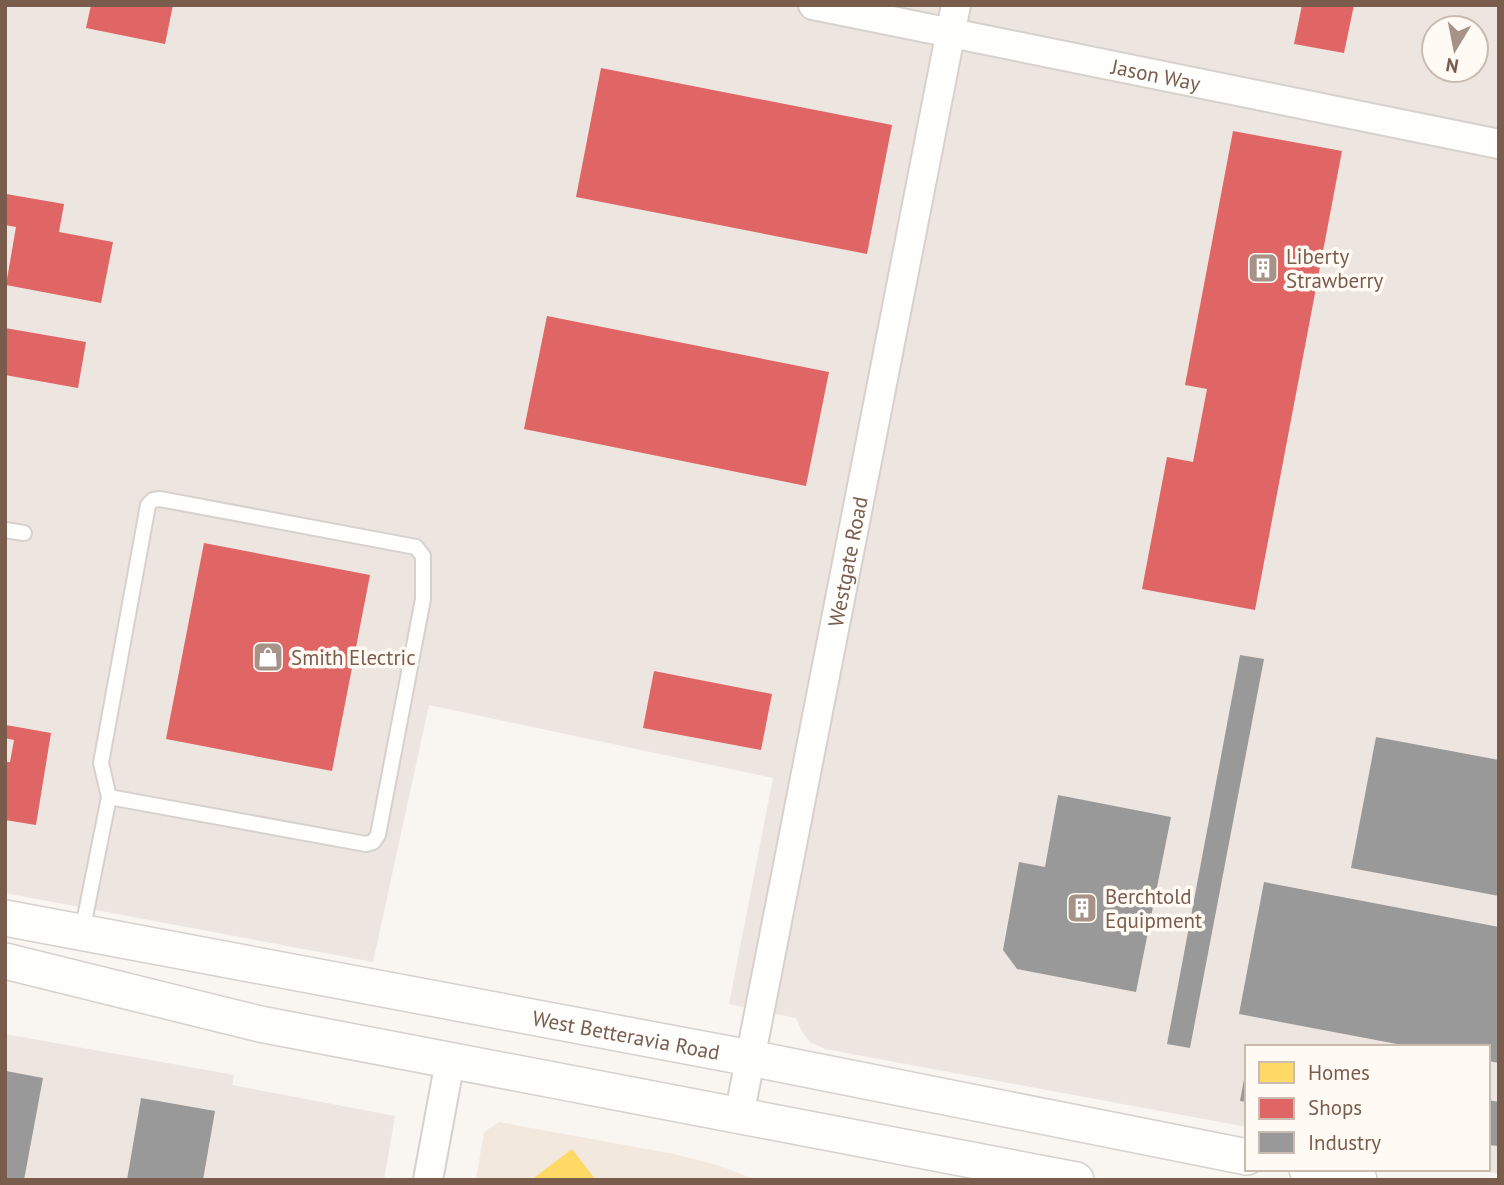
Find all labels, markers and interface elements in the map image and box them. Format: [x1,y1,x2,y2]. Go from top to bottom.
north arrow [1420,14,1490,84]
street label: Jason Way [1108,52,1203,97]
text: N [1444,53,1460,79]
place label: Liberty Strawberry [1286,243,1384,294]
building icon: Liberty Strawberry [1246,251,1280,285]
street label: Westgate Road [821,494,873,629]
shop icon: Smith Electric [251,640,285,674]
place label: Smith Electric [291,644,416,671]
place label: Berchtold Equipment [1105,883,1202,934]
building icon: Berchtold Equipment [1065,891,1099,925]
street label: West Betteravia Road [530,1004,722,1066]
legend [1245,1045,1490,1171]
text: Homes [1308,1059,1370,1086]
text: Shops [1308,1094,1362,1121]
text: Industry [1308,1129,1381,1156]

